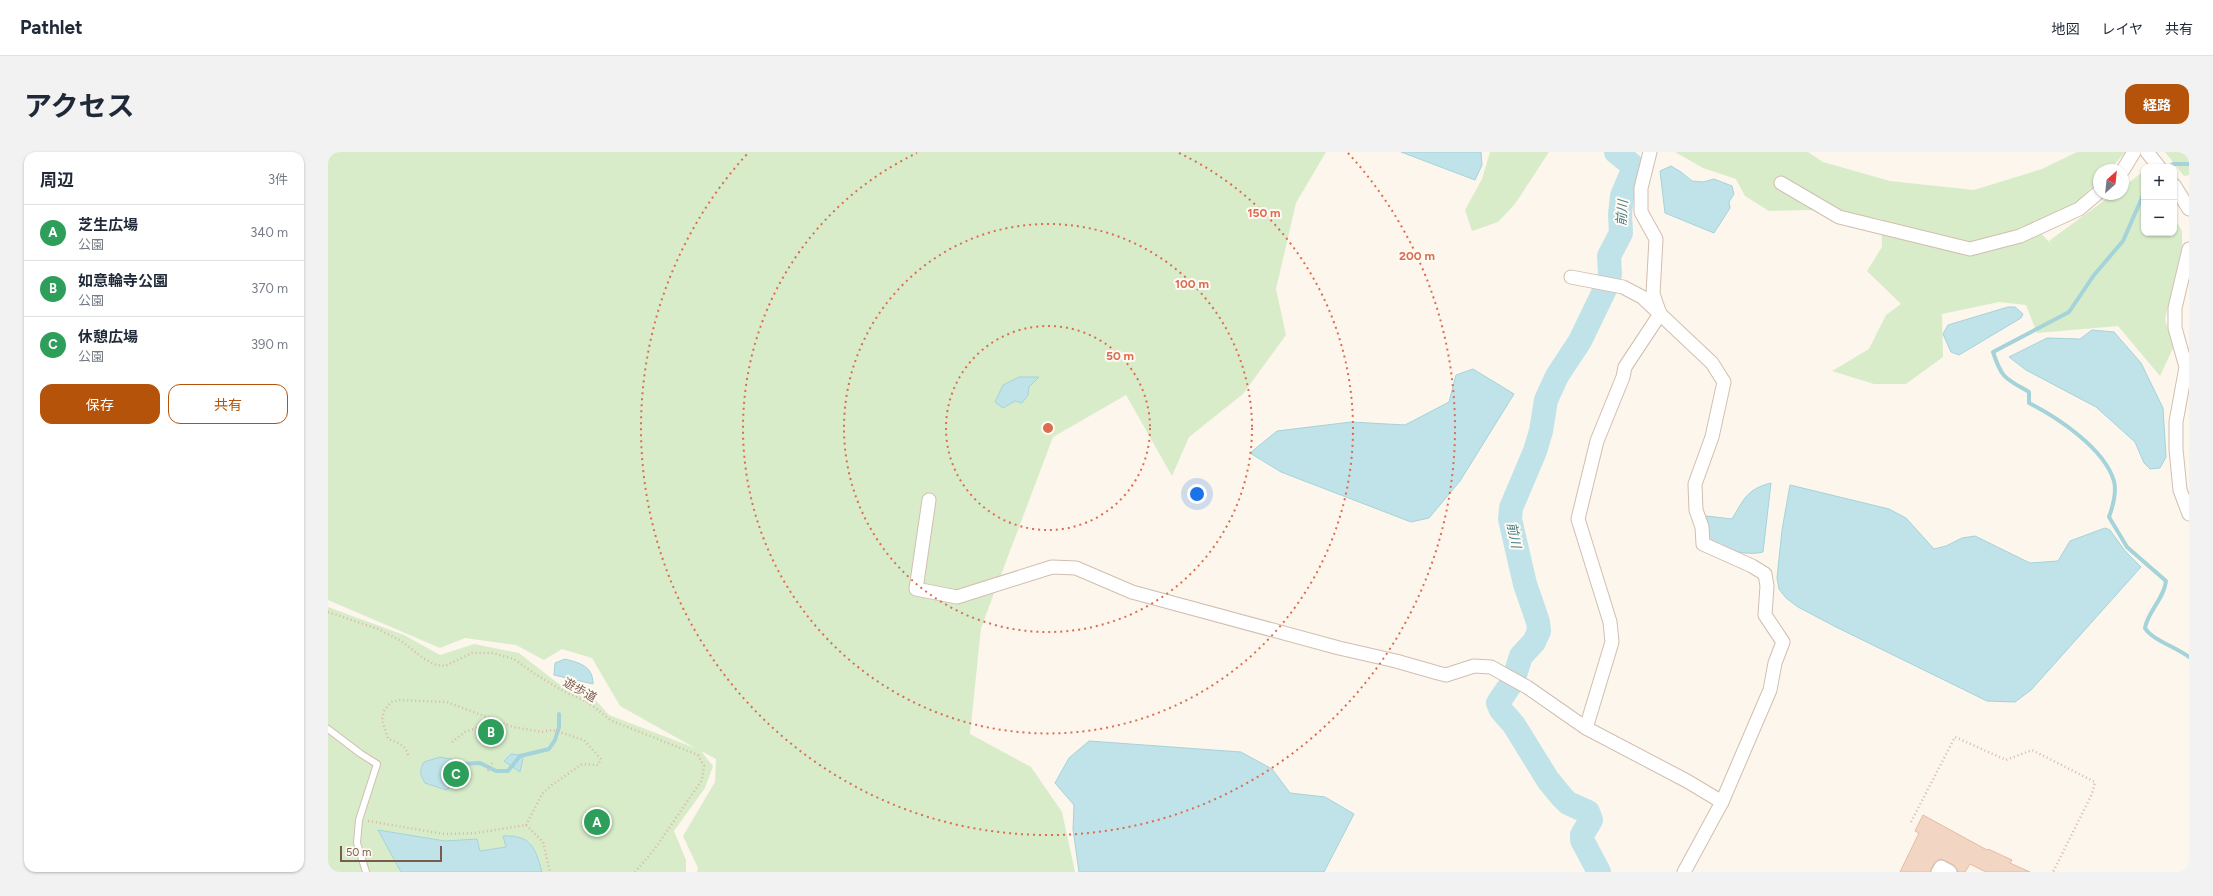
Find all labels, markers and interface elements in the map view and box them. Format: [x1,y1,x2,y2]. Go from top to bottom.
text: Pathlet [20,16,83,39]
text: 地図 [2051,21,2079,38]
text: レイヤ [2101,21,2143,38]
text: 共有 [2165,21,2193,38]
button: 経路 [2125,84,2189,124]
text: アクセス [24,89,135,123]
north arrow [2093,164,2129,200]
map controls [2141,164,2177,236]
button: + [2141,164,2177,200]
text: 周辺 [40,170,74,190]
text: 3件 [268,172,288,187]
water label: 前川 [1614,198,1631,226]
button: − [2141,200,2177,236]
text: 150 m [1247,206,1281,220]
text: 芝生広場 [78,216,138,234]
text: A [48,225,58,240]
text: 340 m [250,225,288,240]
text: 公園 [78,237,104,252]
text: 200 m [1399,249,1435,263]
text: 如意輪寺公園 [78,272,168,290]
text: 100 m [1175,277,1209,291]
text: B [49,281,57,296]
text: 370 m [251,281,288,296]
text: 公園 [78,293,104,308]
text: 休憩広場 [78,328,138,346]
text: C [48,337,58,352]
text: 390 m [251,337,288,352]
text: 公園 [78,349,104,364]
text: 50 m [1106,349,1134,363]
button: 保存 [40,384,160,424]
button: 共有 [168,384,288,424]
centre of rings [1041,421,1055,435]
your location [1187,484,1207,504]
water label: 前川 [1504,521,1524,551]
street label: 遊歩道 [561,675,599,705]
pin: B [478,717,504,747]
pin: C [443,759,469,789]
pin: A [584,807,610,837]
scale bar [340,844,442,863]
text: 50 m [346,846,371,859]

